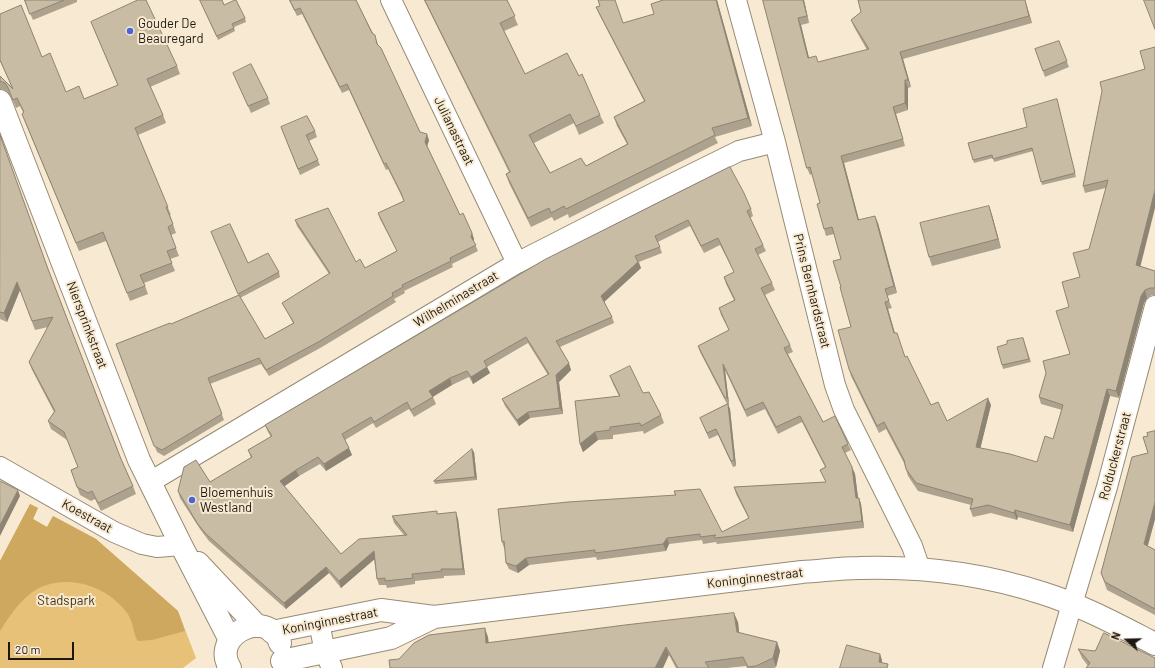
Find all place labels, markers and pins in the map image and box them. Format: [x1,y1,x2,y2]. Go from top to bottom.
place label: Gouder De Beauregard [138,16,204,47]
marker: Gouder De Beauregard [125,26,135,36]
place label: Bloemenhuis Westland [200,485,273,516]
marker: Bloemenhuis Westland [187,495,197,505]

